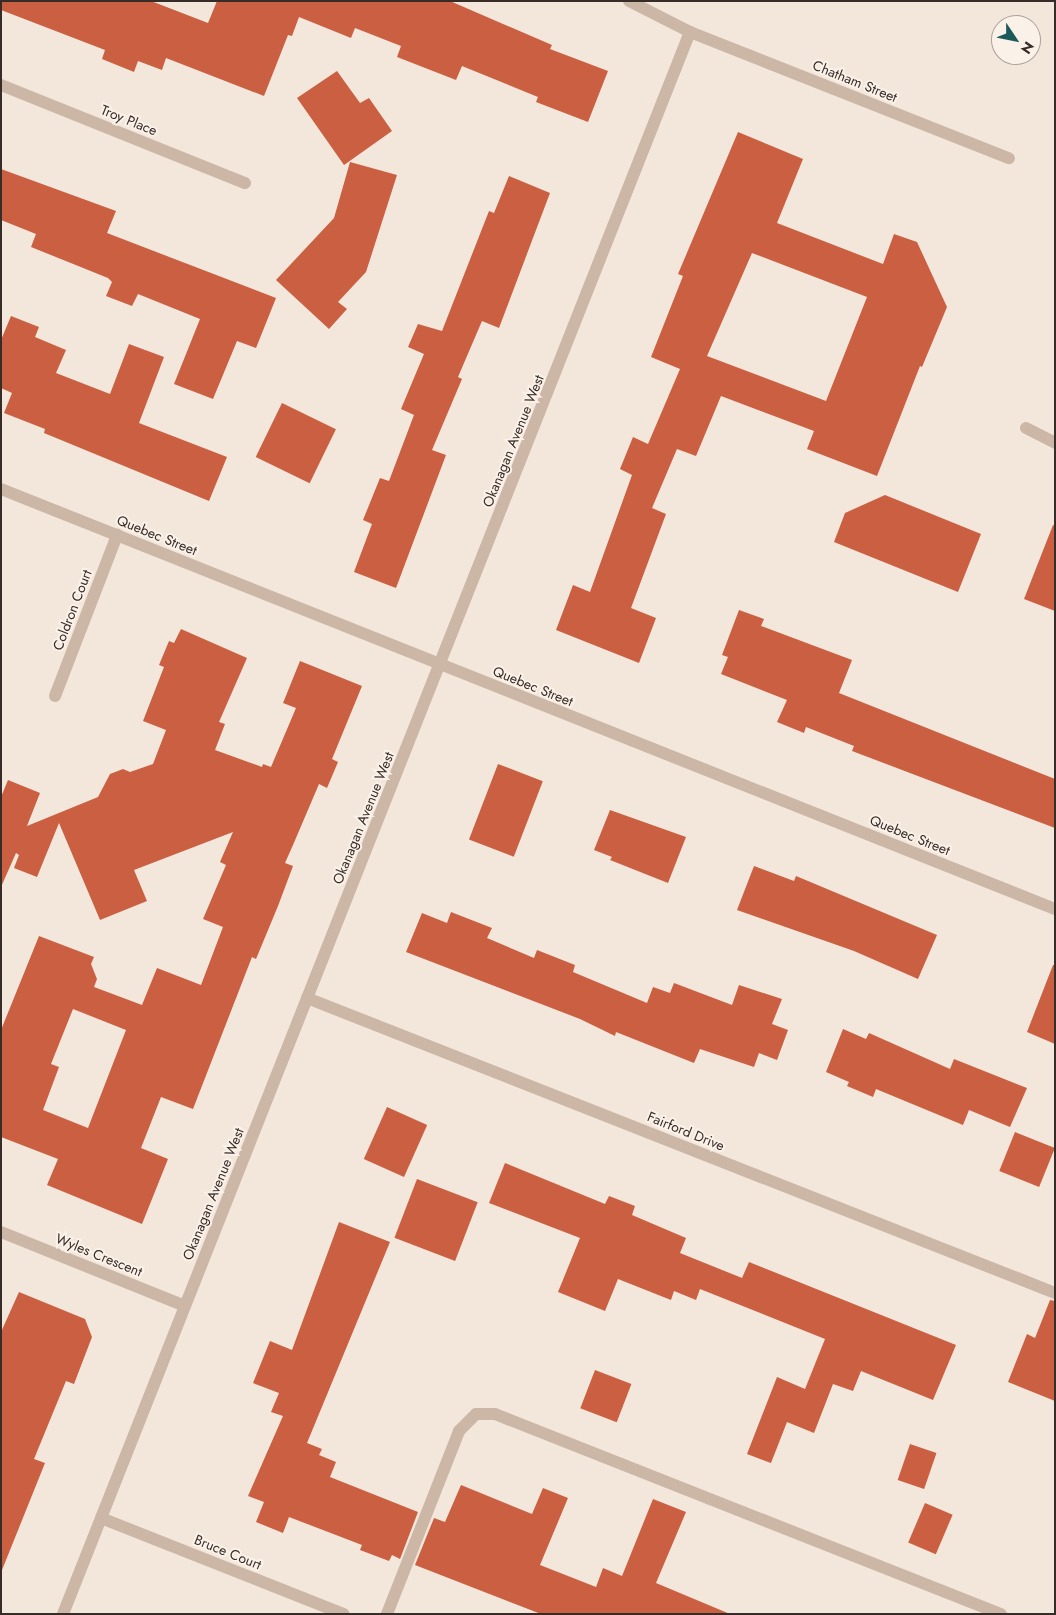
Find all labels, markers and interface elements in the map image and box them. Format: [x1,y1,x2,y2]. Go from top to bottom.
north arrow [991,15,1041,65]
text: N [1016,38,1039,58]
street label: Chatham Street [810,56,900,106]
street label: Troy Place [98,101,160,139]
street label: Okanagan Avenue West [479,372,547,510]
street label: Quebec Street [114,511,200,559]
street label: Coldron Court [49,567,95,653]
street label: Quebec Street [490,662,576,710]
street label: Okanagan Avenue West [329,749,397,887]
street label: Quebec Street [867,811,953,859]
street label: Fairford Drive [645,1108,727,1154]
street label: Okanagan Avenue West [179,1125,247,1263]
street label: Wyles Crescent [53,1230,145,1280]
street label: Bruce Court [192,1531,264,1573]

